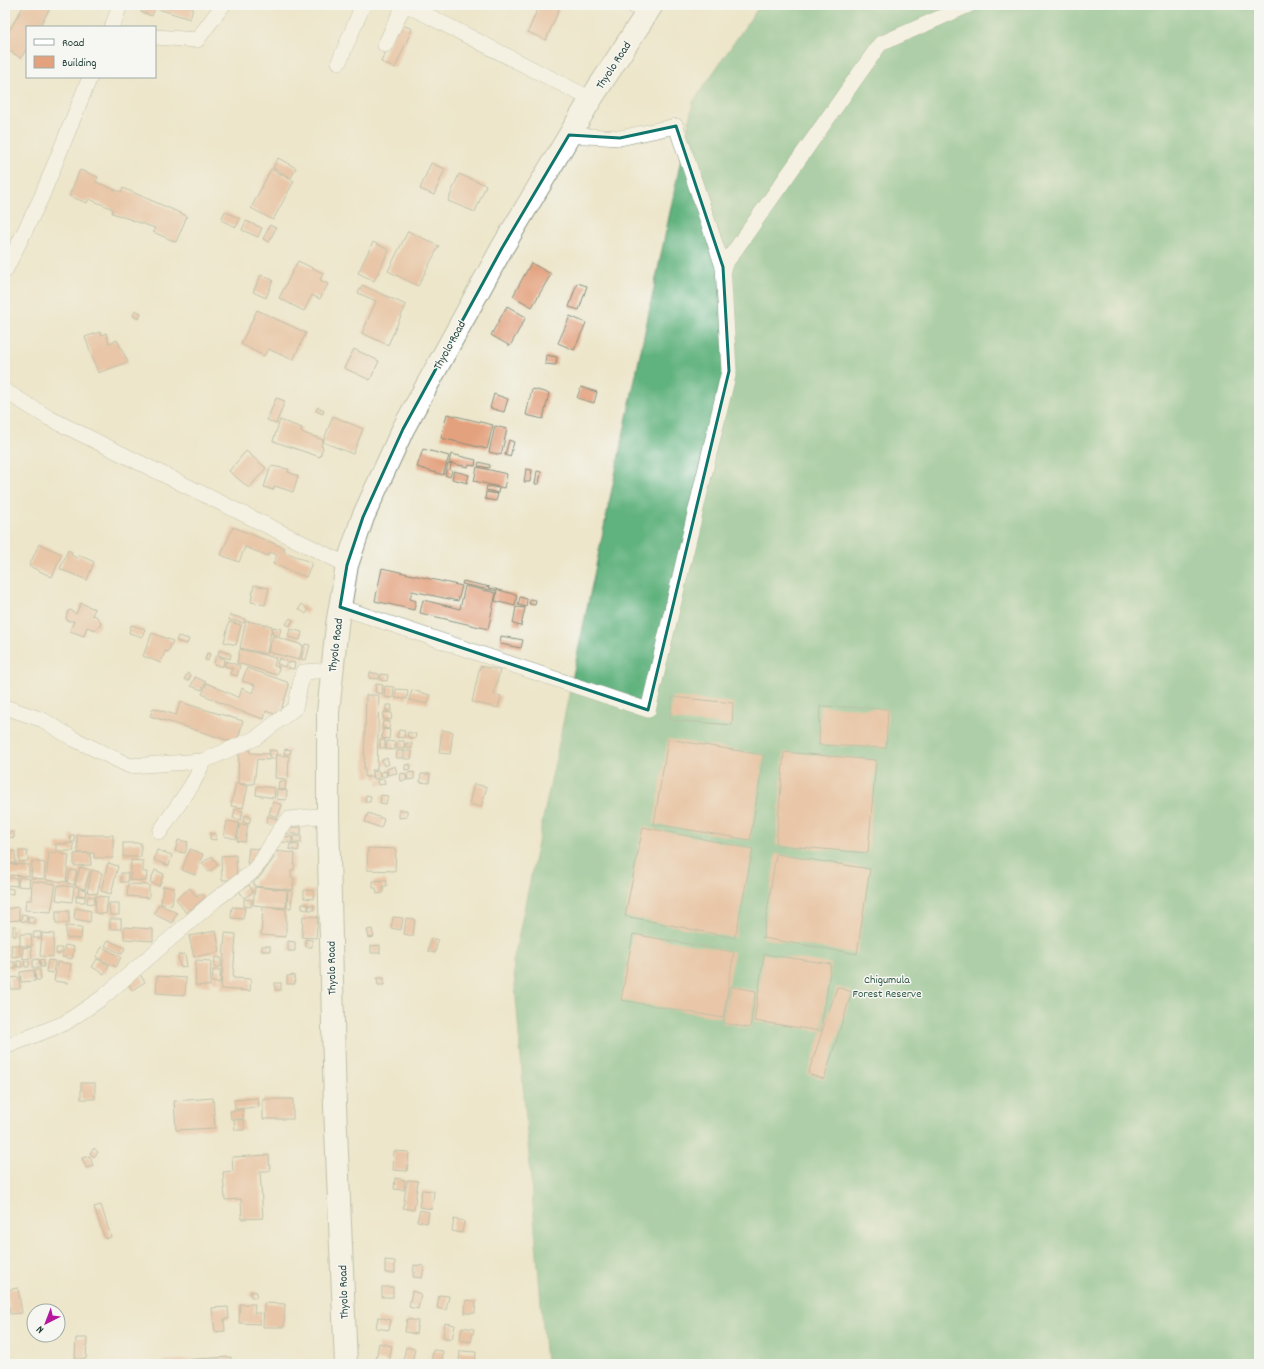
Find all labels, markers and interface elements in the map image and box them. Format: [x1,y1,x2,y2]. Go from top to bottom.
legend [26,26,156,78]
text: Road [62,35,84,52]
street label: Thyolo Road [592,39,636,93]
text: Building [62,55,97,72]
street label: Thyolo Road [430,318,471,373]
street label: Thyolo Road [325,617,348,673]
street label: Thyolo Road [324,941,341,995]
park label: Chigumula Forest Reserve [853,972,921,1003]
street label: Thyolo Road [335,1265,354,1319]
north arrow [26,1303,66,1343]
text: N [33,1321,48,1337]

